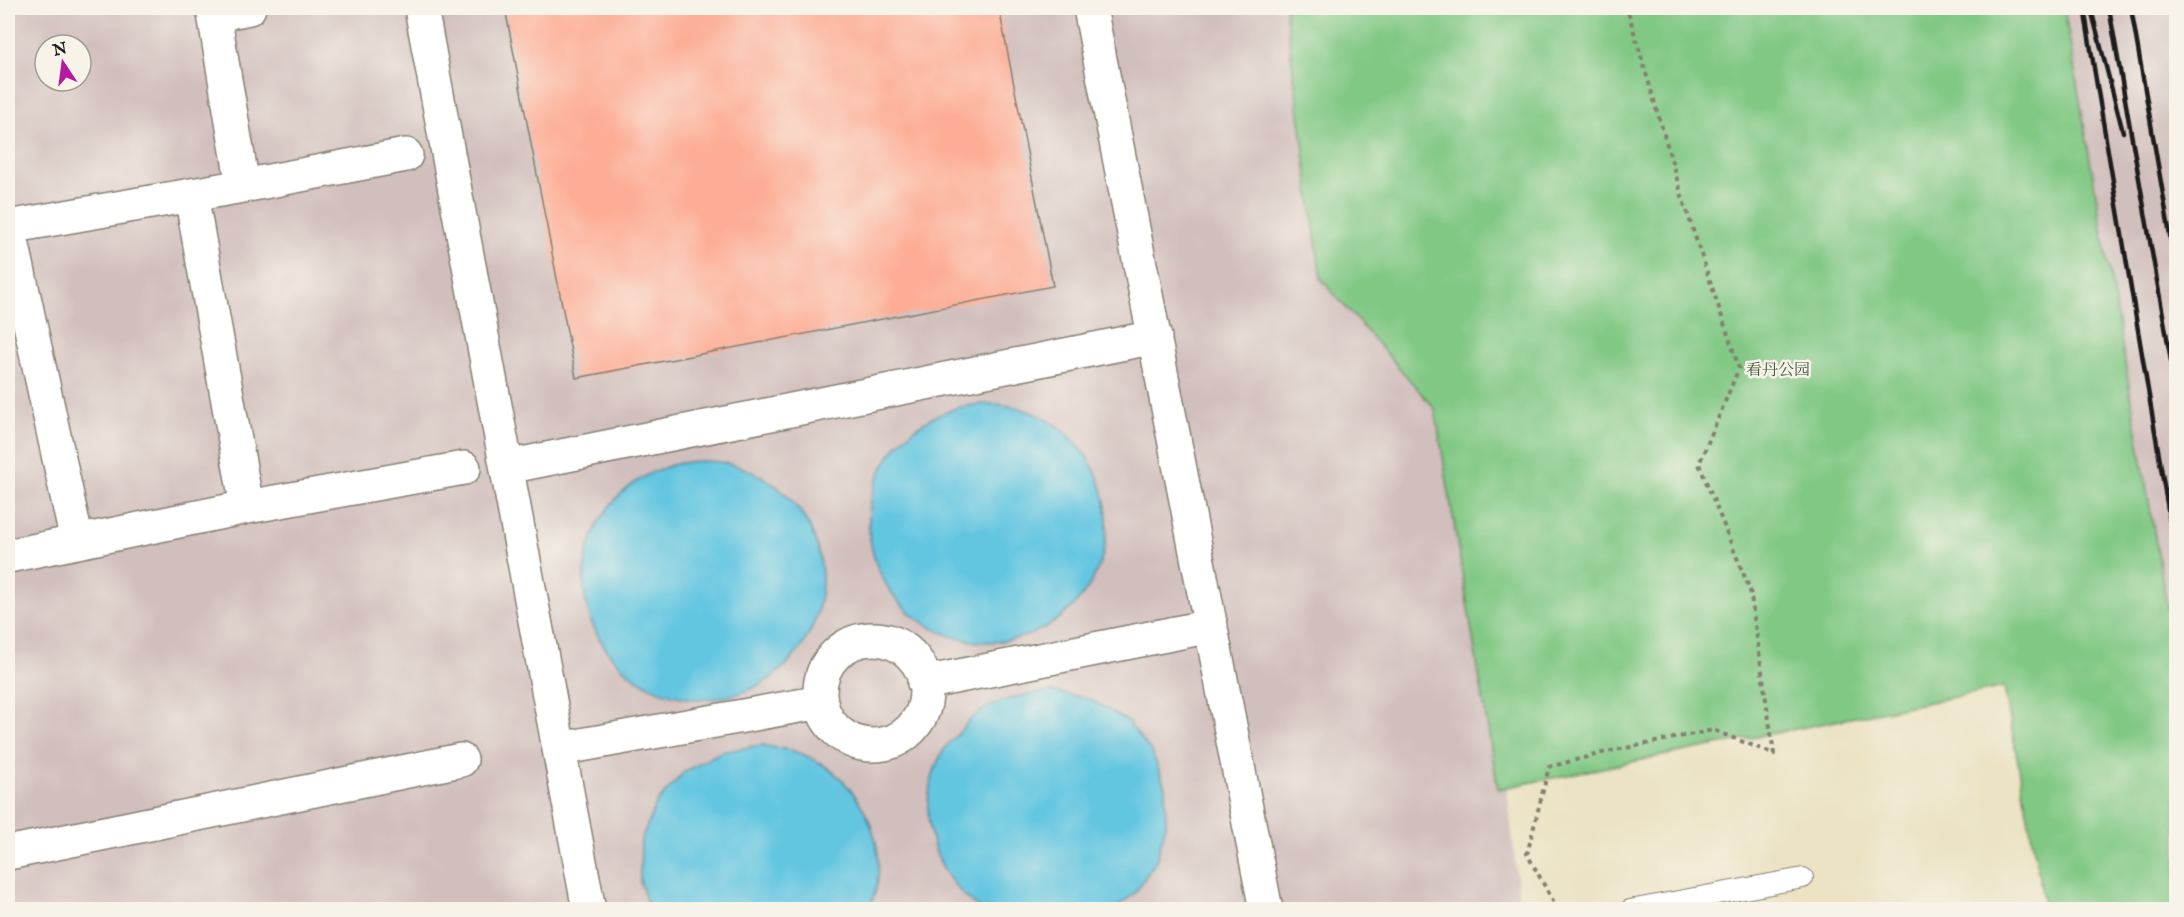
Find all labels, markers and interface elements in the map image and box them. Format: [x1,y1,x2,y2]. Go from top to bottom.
north arrow [33,33,93,93]
text: N [50,39,69,62]
park label: 看丹公园 [1746,361,1810,381]

